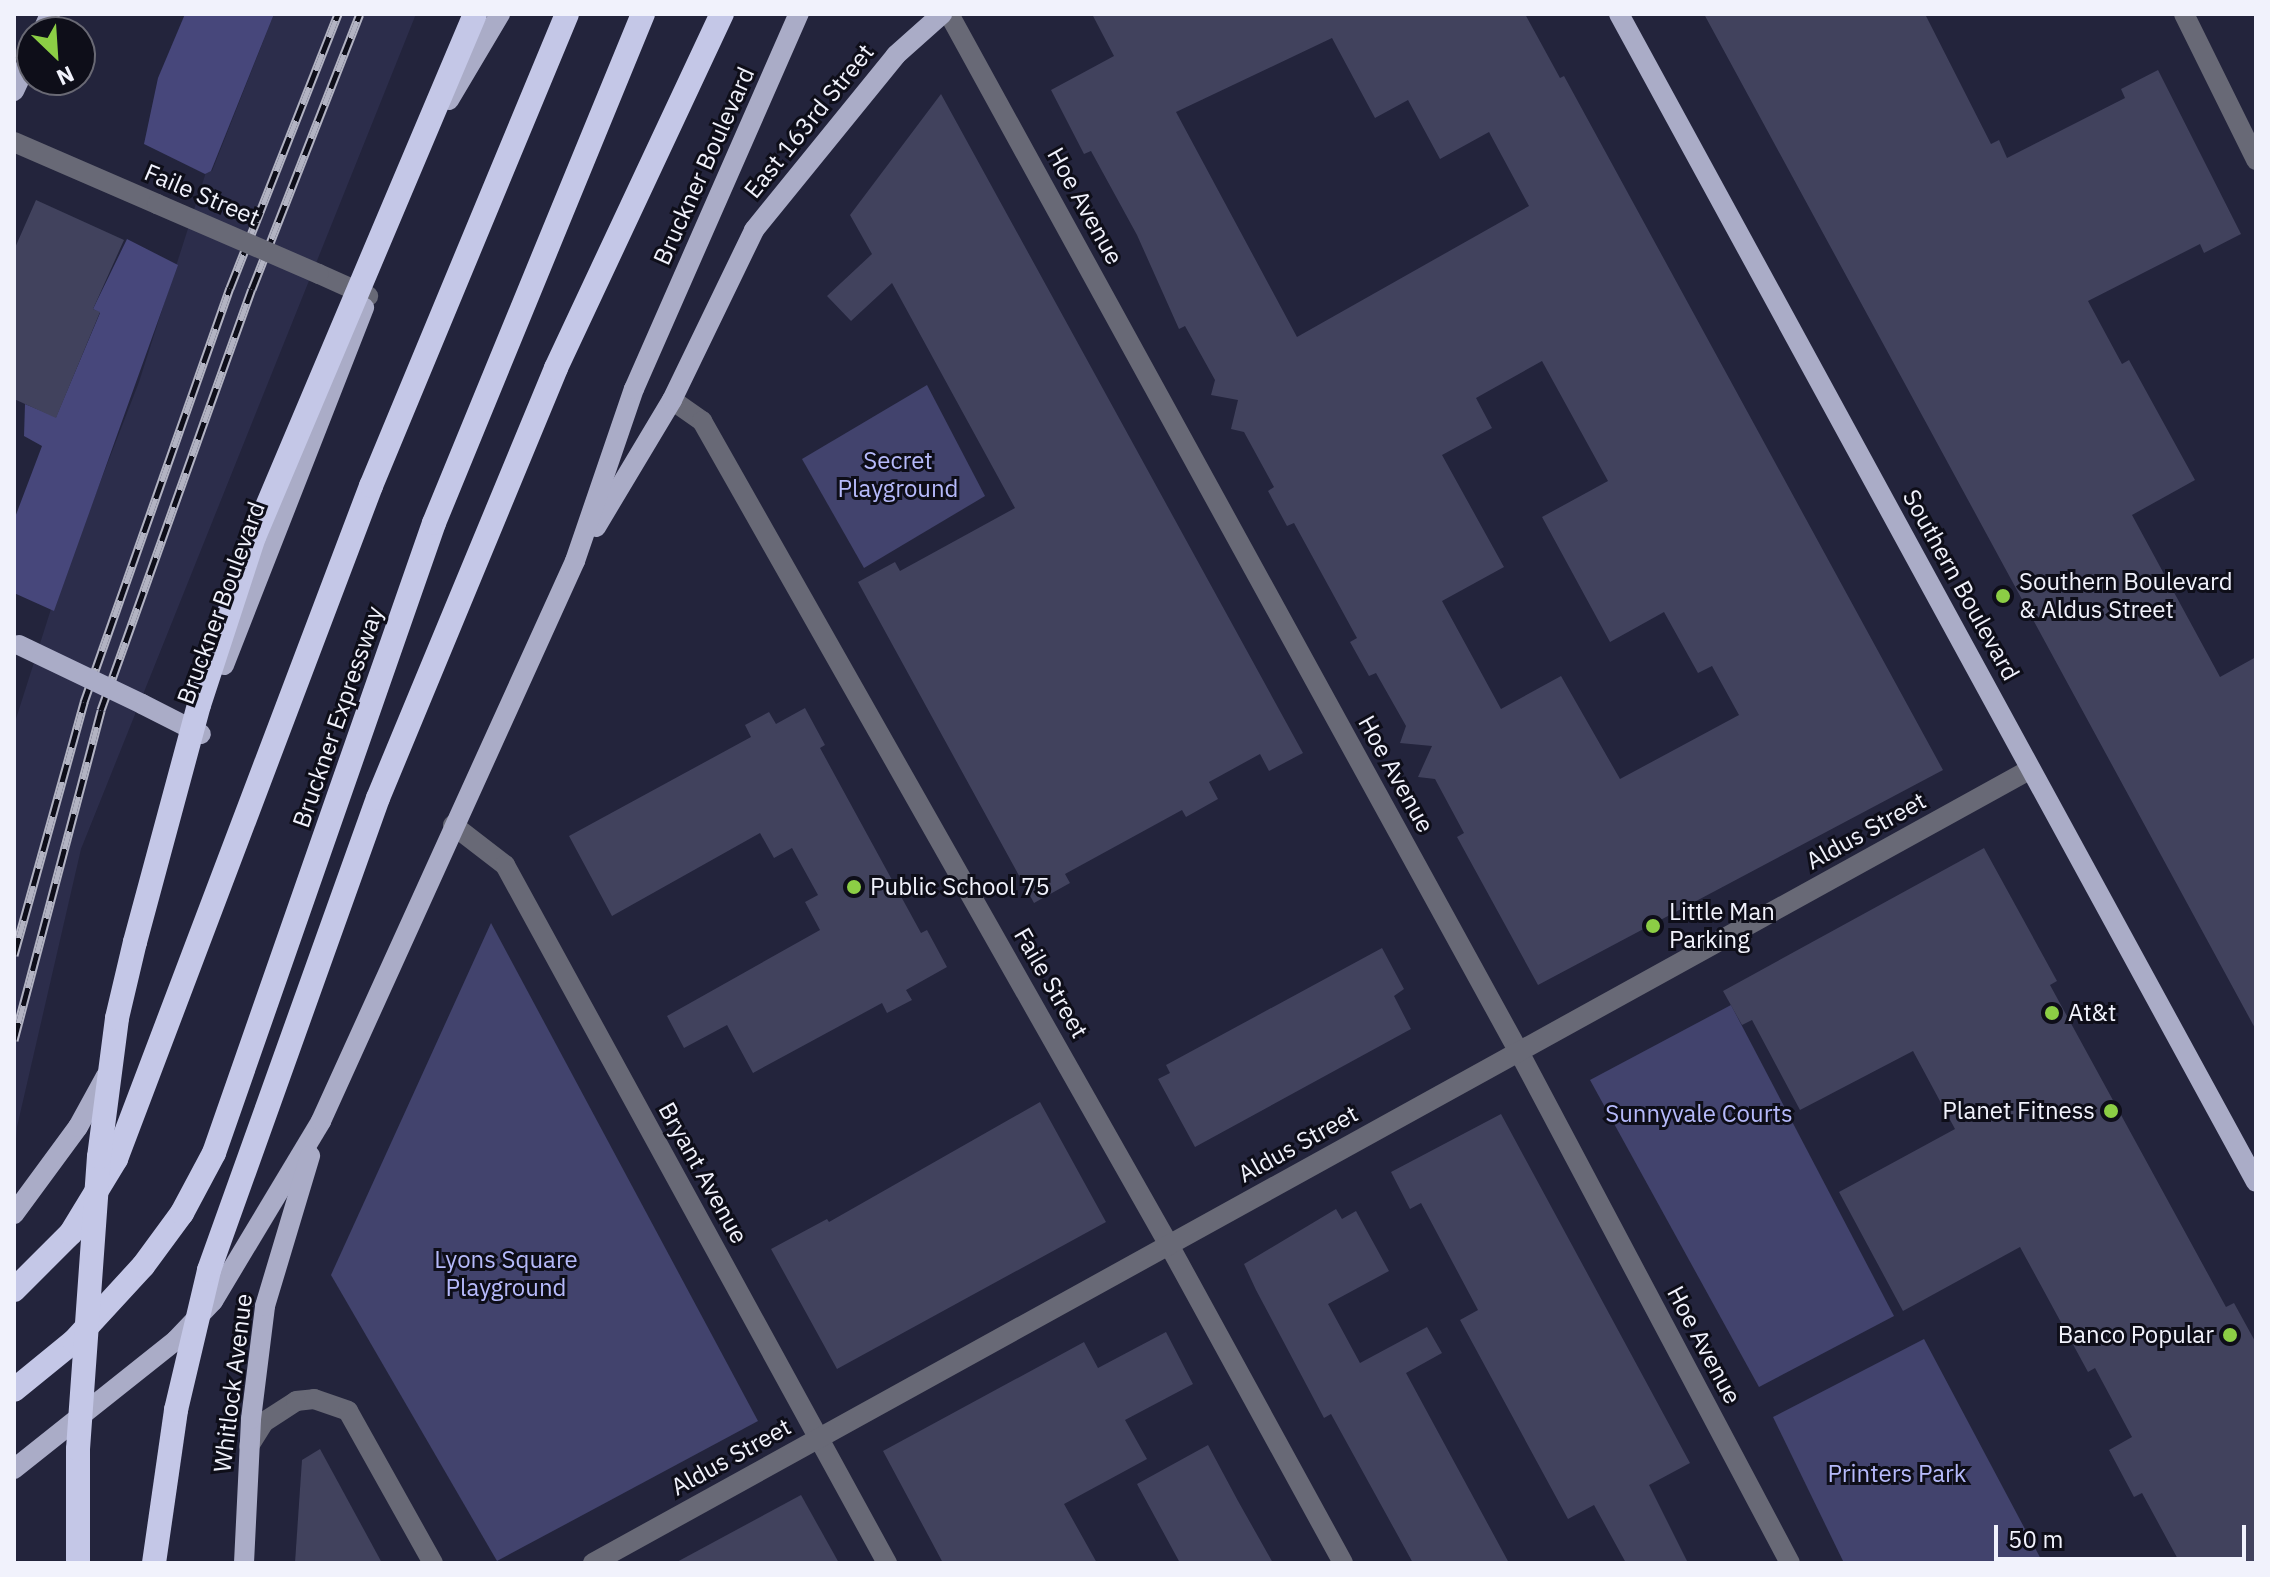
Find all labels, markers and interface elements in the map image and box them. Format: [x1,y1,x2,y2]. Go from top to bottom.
north arrow [16,16,96,96]
street label: East 163rd Street [738,38,880,204]
text: N [52,60,79,93]
street label: Bruckner Boulevard [647,63,761,269]
street label: Hoe Avenue [1041,142,1129,270]
street label: Faile Street [140,158,264,232]
park label: Secret Playground [837,447,959,503]
street label: Southern Boulevard [1897,485,2025,685]
street label: Bruckner Boulevard [171,498,271,708]
place label: Southern Boulevard & Aldus Street [2019,568,2233,624]
marker: Southern Boulevard & Aldus Street [1994,587,2012,605]
street label: Bruckner Expressway [287,603,389,831]
street label: Hoe Avenue [1352,710,1440,838]
street label: Aldus Street [1801,786,1931,876]
place label: Public School 75 [870,873,1050,901]
marker: Public School 75 [845,878,863,896]
place label: Little Man Parking [1669,898,1775,954]
marker: Little Man Parking [1644,917,1662,935]
street label: Faile Street [1008,923,1094,1043]
place label: At&t [2068,999,2116,1027]
marker: At&t [2043,1004,2061,1022]
street label: Bryant Avenue [652,1097,754,1249]
place label: Planet Fitness [1942,1097,2095,1125]
street label: Aldus Street [1233,1099,1363,1189]
park label: Sunnyvale Courts [1605,1100,1793,1128]
marker: Planet Fitness [2102,1102,2120,1120]
park label: Lyons Square Playground [434,1246,578,1302]
street label: Hoe Avenue [1661,1281,1747,1409]
street label: Whitlock Avenue [208,1292,258,1474]
place label: Banco Popular [2058,1321,2214,1349]
marker: Banco Popular [2221,1326,2239,1344]
street label: Aldus Street [666,1412,796,1502]
park label: Printers Park [1828,1460,1966,1488]
scale bar [1998,1509,2250,1559]
text: 50 m [2008,1523,2063,1555]

